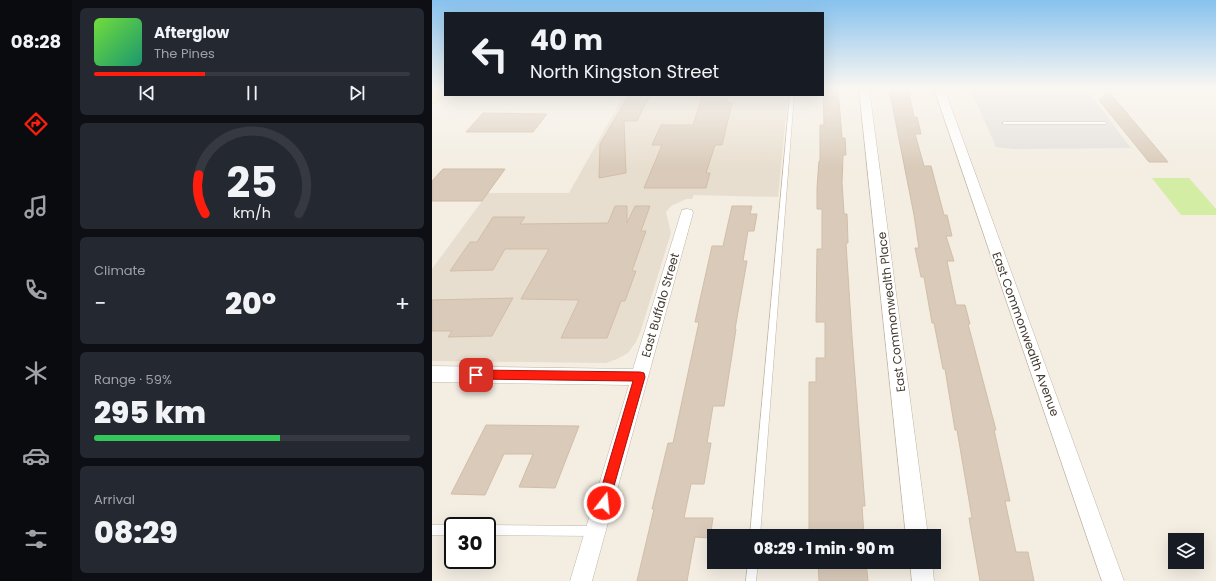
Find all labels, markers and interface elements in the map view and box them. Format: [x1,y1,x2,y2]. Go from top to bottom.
text: 40 m [530,21,603,60]
text: Afterglow [154,22,229,43]
icon: left [464,28,516,80]
text: 08:28 [11,29,61,54]
text: The Pines [154,44,215,63]
text: North Kingston Street [530,59,719,84]
icon: previous [136,82,158,104]
icon: pause [241,82,263,104]
icon: next [346,82,368,104]
icon: directions [22,110,50,138]
text: 25 [227,153,277,212]
icon: music [22,193,50,221]
text: km/h [233,202,271,222]
street label: East Commonwealth Place [873,231,909,393]
street label: East Commonwealth Avenue [988,249,1064,419]
street label: East Buffalo Street [637,251,683,359]
text: Climate [94,261,145,280]
icon: phone [22,276,50,304]
text: 20° [225,282,276,325]
text: − [94,288,106,319]
text: + [395,288,410,319]
pin [459,358,493,392]
icon: climate [22,359,50,387]
icon: arrive [465,364,487,386]
text: Range · 59% [94,370,172,389]
text: 295 km [94,391,206,434]
icon: car [22,442,50,470]
position arrow [583,482,625,524]
text: Arrival [94,490,135,509]
text: 08:29 [94,511,178,554]
speed limit sign: 30 [444,517,496,569]
icon: filters [22,525,50,553]
map controls [1168,533,1204,569]
button: layers [1168,533,1204,569]
text: 08:29 · 1 min · 90 m [754,538,894,559]

